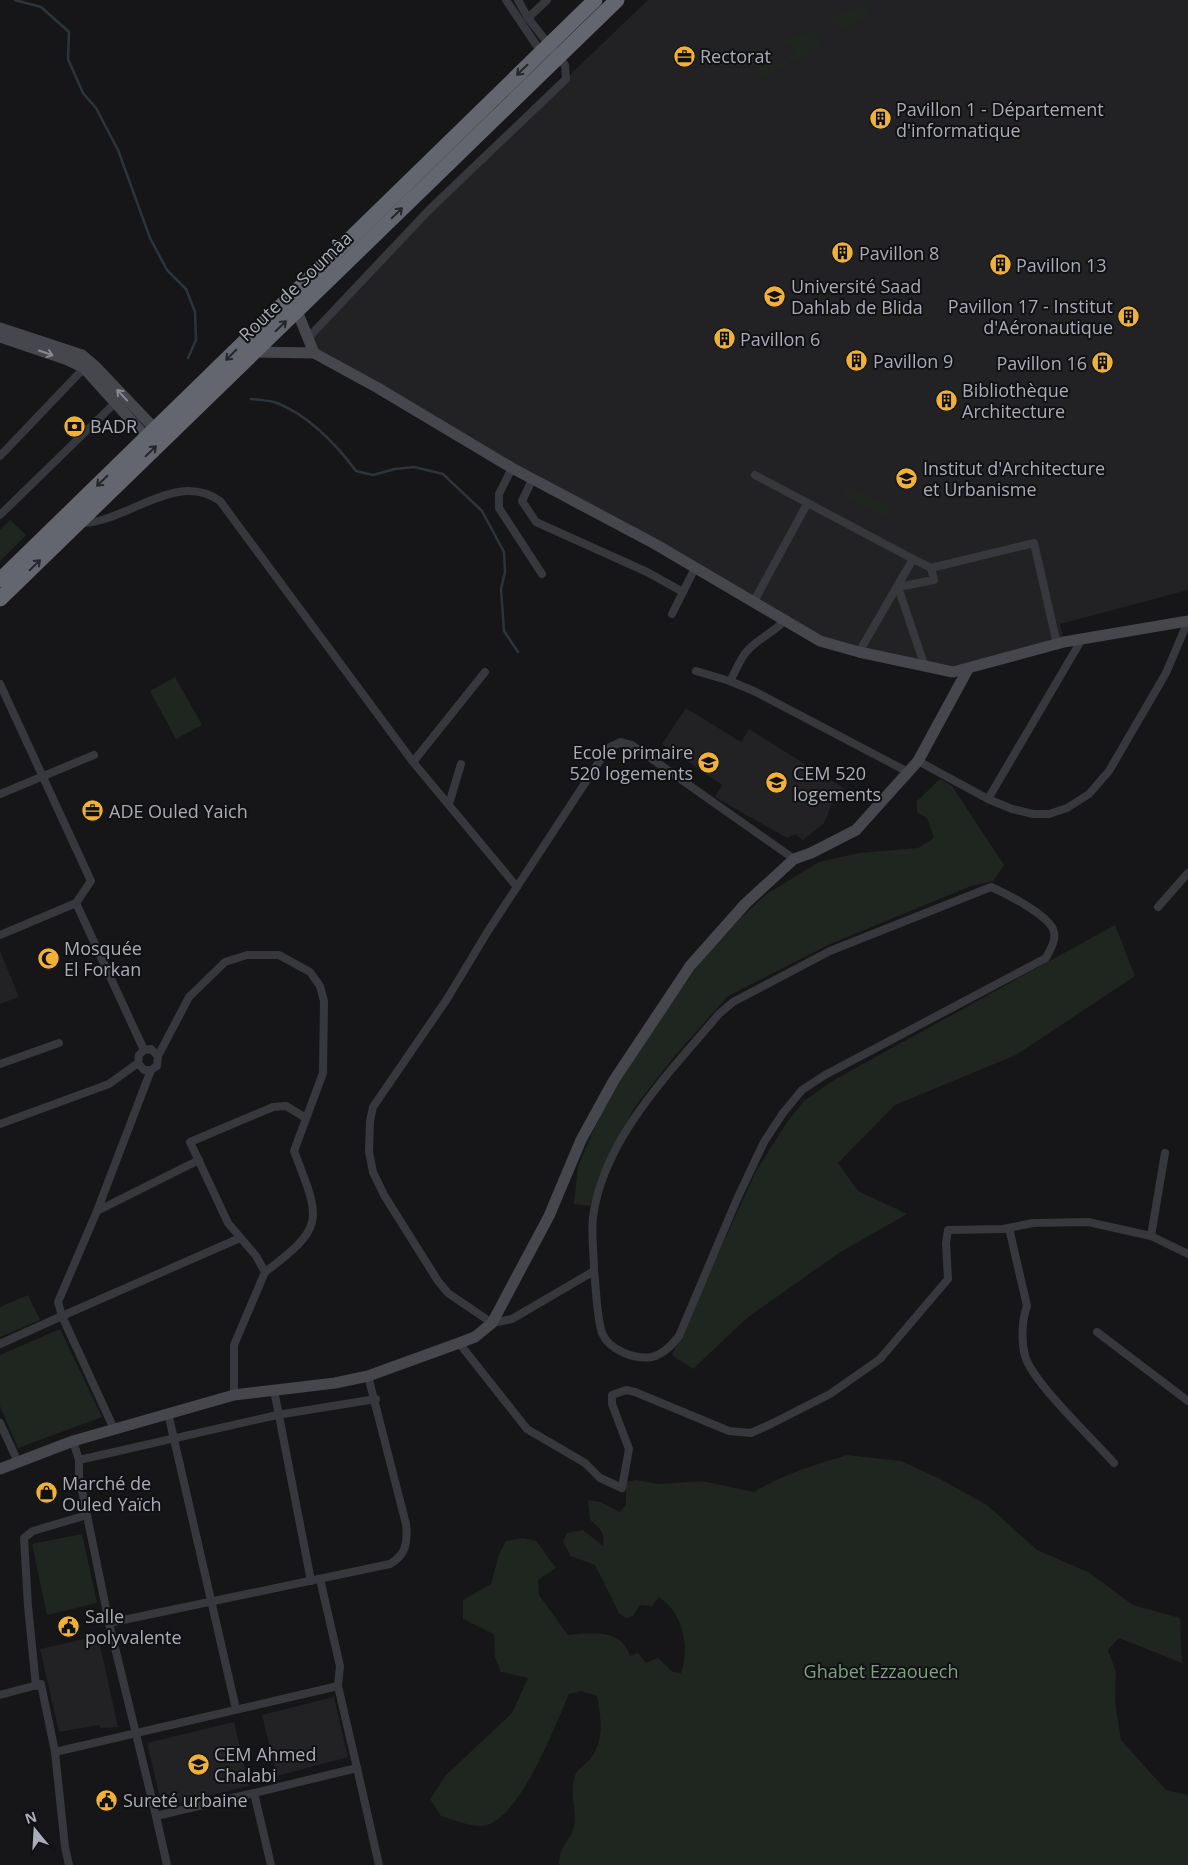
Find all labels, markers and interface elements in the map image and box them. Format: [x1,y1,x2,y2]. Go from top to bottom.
office icon: Rectorat [672,44,696,68]
place label: Rectorat [700,44,771,68]
one-way arrow [516,64,528,76]
place label: Pavillon 1 - Département d'informatique [896,97,1104,142]
building icon: Pavillon 1 - Département d'informatique [868,107,892,131]
one-way arrow [391,207,404,219]
street label: Route de Soumâa [233,226,357,346]
building icon: Pavillon 8 [831,241,855,265]
place label: Pavillon 8 [859,241,939,265]
building icon: Pavillon 13 [988,253,1012,277]
place label: Pavillon 13 [1016,253,1107,277]
place label: Université Saad Dahlab de Blida [791,274,923,319]
school or university icon: Université Saad Dahlab de Blida [763,284,787,308]
place label: Pavillon 17 - Institut d'Aéronautique [948,294,1113,339]
building icon: Pavillon 17 - Institut d'Aéronautique [1117,304,1141,328]
one-way arrow [274,320,287,332]
building icon: Pavillon 6 [712,327,736,351]
place label: Pavillon 6 [740,327,820,351]
one-way arrow [38,349,53,358]
one-way arrow [225,349,237,361]
building icon: Pavillon 9 [845,349,869,373]
place label: Pavillon 9 [873,349,953,373]
place label: Pavillon 16 [996,351,1087,375]
building icon: Pavillon 16 [1091,351,1115,375]
place label: Bibliothèque Architecture [962,378,1069,423]
one-way arrow [116,388,128,401]
building icon: Bibliothèque Architecture [934,388,958,412]
bank icon: BADR [62,414,86,438]
place label: BADR [90,414,137,438]
one-way arrow [145,445,158,457]
place label: Institut d'Architecture et Urbanisme [923,456,1105,501]
school or university icon: Institut d'Architecture et Urbanisme [895,466,919,490]
one-way arrow [96,475,109,487]
one-way arrow [29,559,41,571]
place label: Ecole primaire 520 logements [569,740,693,785]
school or university icon: Ecole primaire 520 logements [697,750,721,774]
place label: CEM 520 logements [793,761,881,806]
school or university icon: CEM 520 logements [765,771,789,795]
office icon: ADE Ouled Yaich [81,799,105,823]
place label: ADE Ouled Yaich [109,799,248,823]
place label: Mosquée El Forkan [64,936,142,981]
mosque icon: Mosquée El Forkan [36,946,60,970]
place label: Marché de Ouled Yaïch [62,1471,162,1516]
shop icon: Marché de Ouled Yaïch [34,1481,58,1505]
place label: Salle polyvalente [85,1604,182,1649]
public building icon: Salle polyvalente [57,1614,81,1638]
park label: Ghabet Ezzaouech [804,1659,958,1683]
place label: CEM Ahmed Chalabi [214,1742,316,1787]
school or university icon: CEM Ahmed Chalabi [186,1752,210,1776]
public building icon: Sureté urbaine [95,1788,119,1812]
place label: Sureté urbaine [123,1788,248,1812]
north arrow [10,1805,60,1855]
text: N [22,1806,39,1828]

